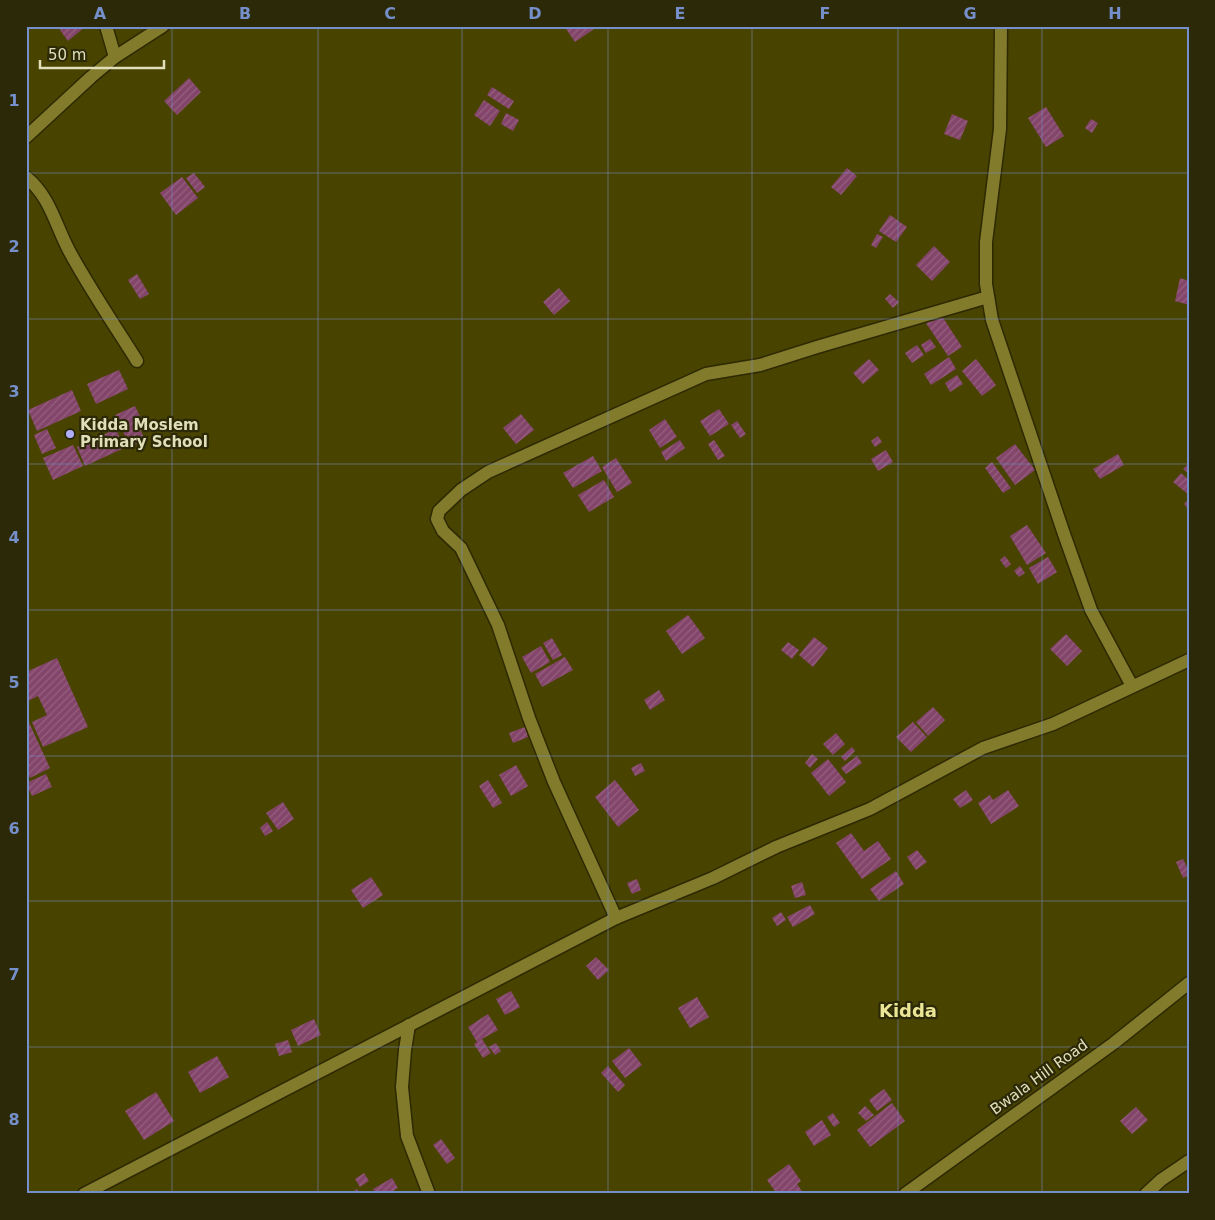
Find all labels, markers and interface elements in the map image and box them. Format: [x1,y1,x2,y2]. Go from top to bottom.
text: A [94,4,107,23]
text: B [239,4,251,23]
text: C [384,4,396,23]
text: D [528,4,542,23]
text: E [675,4,685,23]
text: F [820,4,830,23]
text: G [963,4,977,23]
text: H [1108,4,1122,23]
scale bar [40,38,164,70]
text: 50 m [48,46,86,64]
text: 1 [8,91,20,110]
text: 2 [8,237,20,256]
text: 3 [8,382,20,401]
place label: Kidda Moslem Primary School [80,416,208,451]
marker: Kidda Moslem Primary School [64,428,76,440]
text: 4 [8,528,20,547]
text: 5 [8,673,20,692]
text: 6 [8,819,20,838]
text: 7 [8,965,20,984]
district label: Kidda [879,1000,937,1021]
street label: Bwala Hill Road [987,1036,1091,1118]
text: 8 [8,1110,20,1129]

